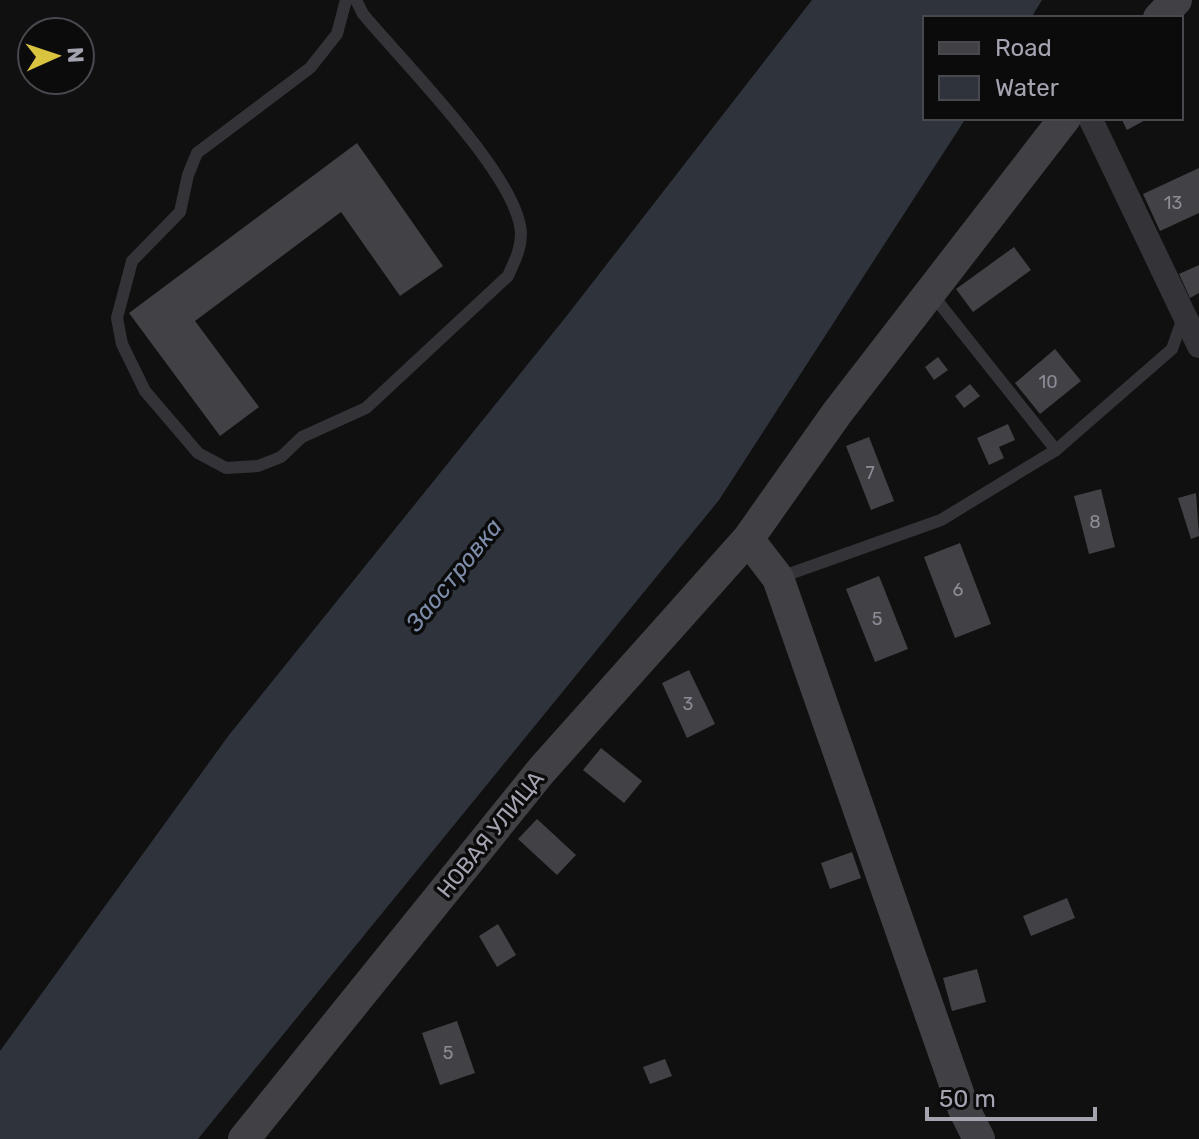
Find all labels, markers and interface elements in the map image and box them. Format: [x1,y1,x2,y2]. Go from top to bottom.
north arrow [16,16,96,96]
legend [923,16,1183,120]
text: Road [995,34,1052,62]
text: N [62,46,89,64]
text: Water [995,74,1059,102]
house number: 13 [1164,192,1182,214]
house number: 10 [1038,371,1058,393]
house number: 7 [865,462,875,484]
house number: 8 [1089,511,1101,533]
water label: Заостровка [400,513,508,638]
house number: 6 [953,579,964,601]
house number: 5 [872,608,882,630]
house number: 3 [683,693,693,715]
street label: НОВАЯ УЛИЦА [431,765,550,903]
house number: 5 [443,1042,453,1064]
scale bar [927,1071,1095,1121]
text: 50 m [939,1085,996,1113]

